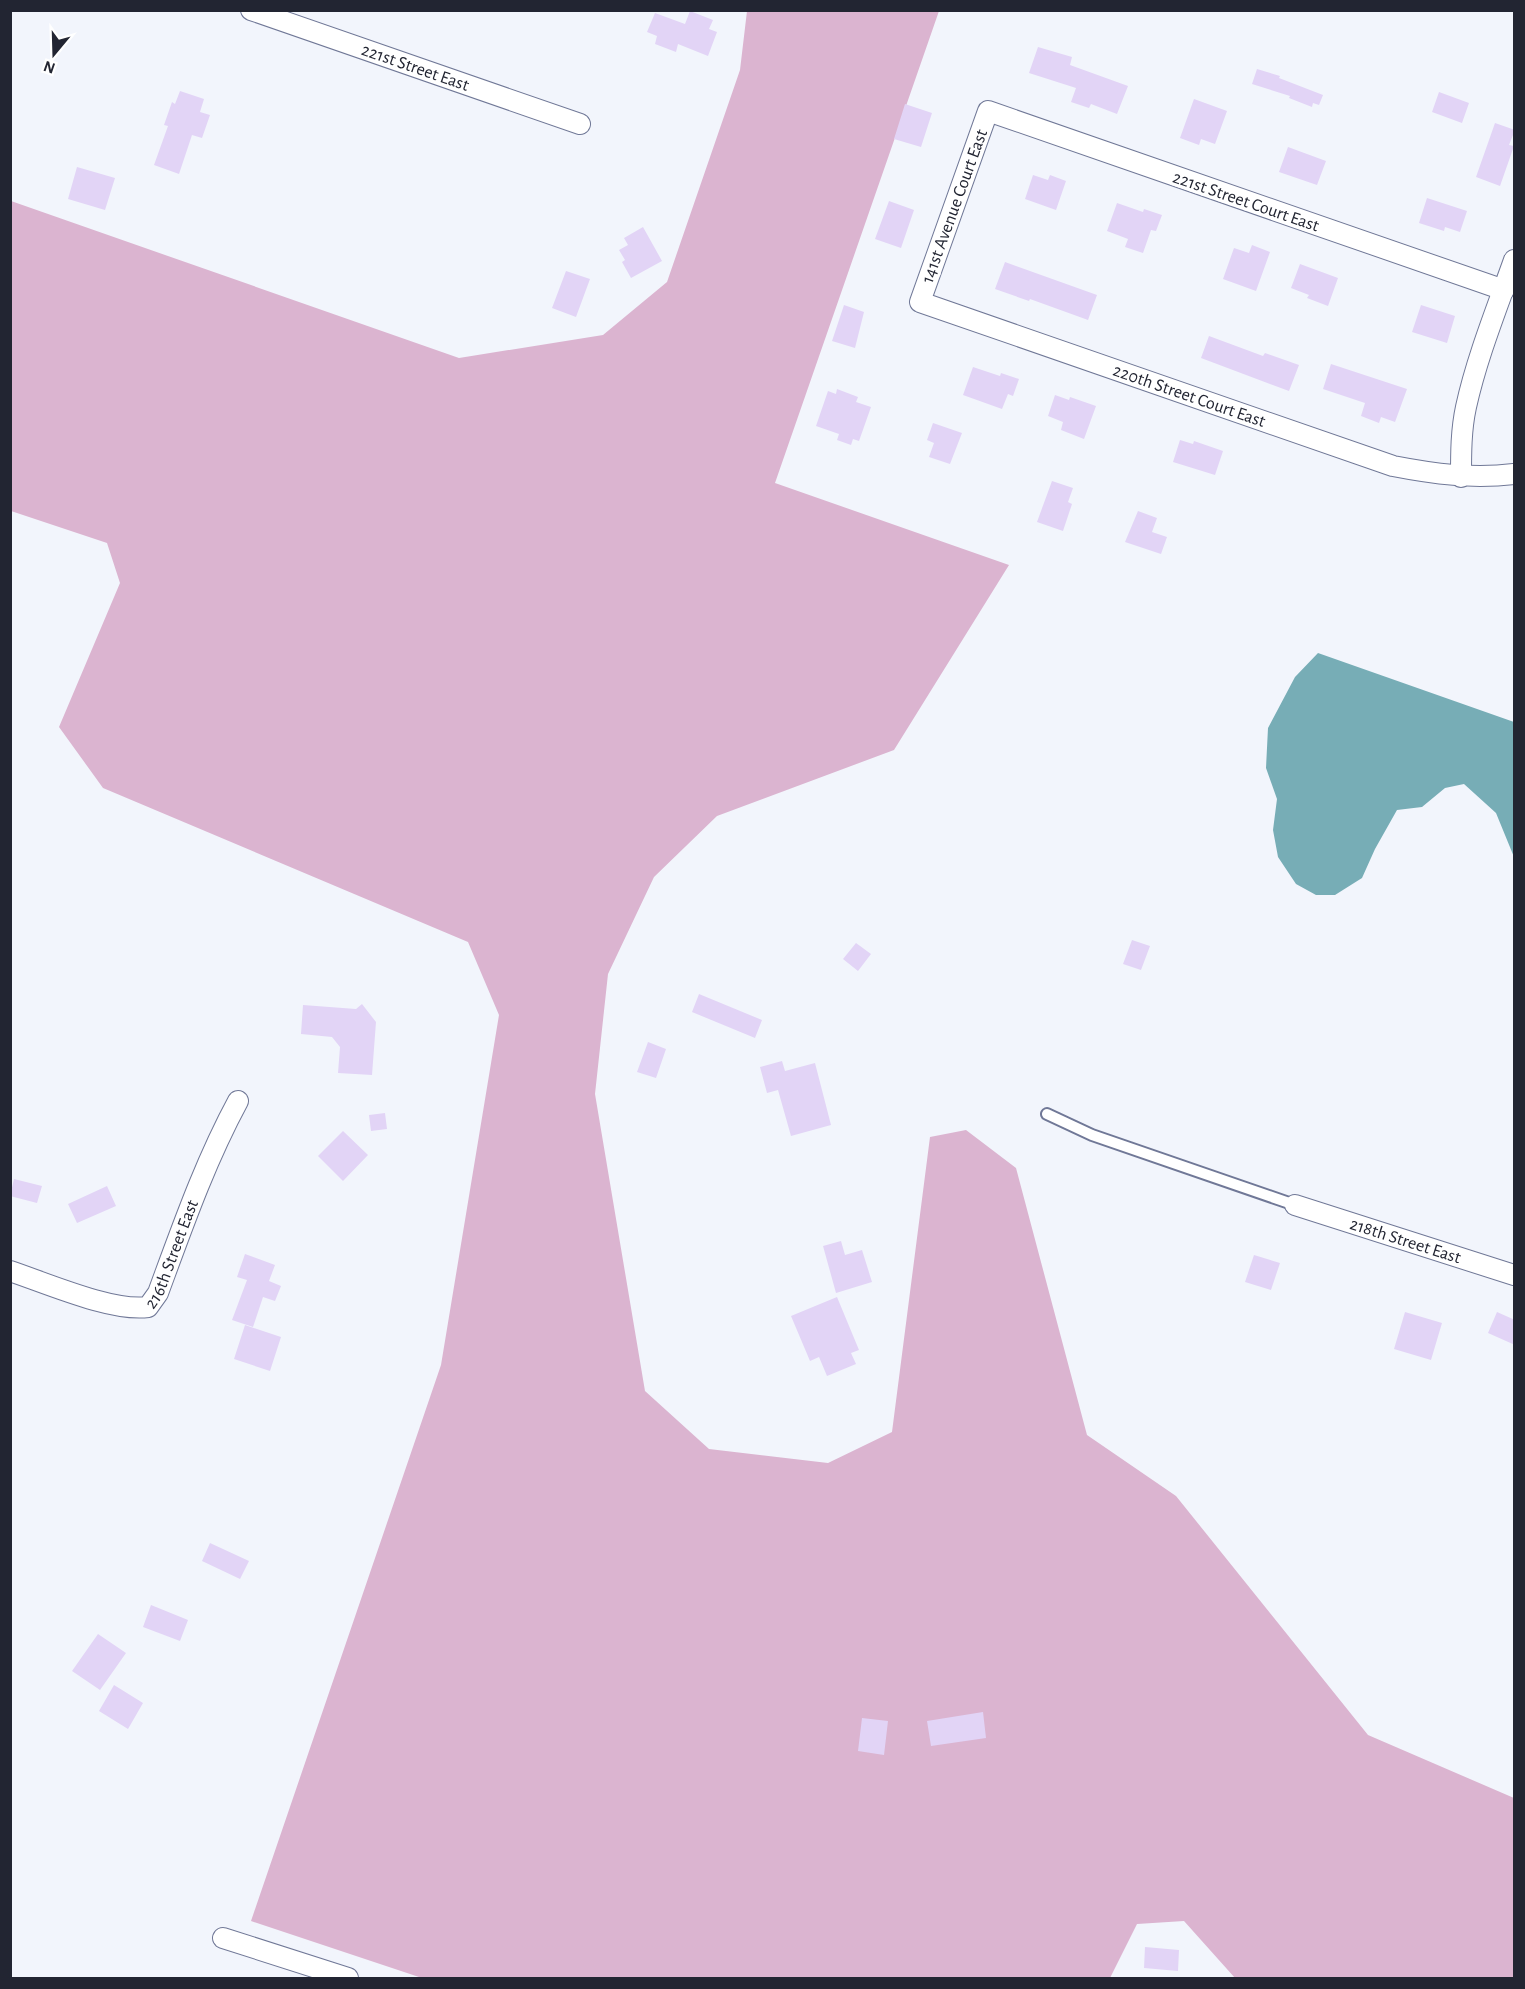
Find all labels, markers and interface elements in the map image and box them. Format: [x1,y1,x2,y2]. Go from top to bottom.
north arrow [24,24,84,84]
street label: 221st Street East [359,41,471,95]
text: N [42,58,57,77]
street label: 141st Avenue Court East [919,127,991,286]
street label: 221st Street Court East [1170,168,1322,236]
street label: 220th Street Court East [1111,362,1268,431]
street label: 216th Street East [142,1197,202,1312]
street label: 218th Street East [1347,1215,1463,1268]

